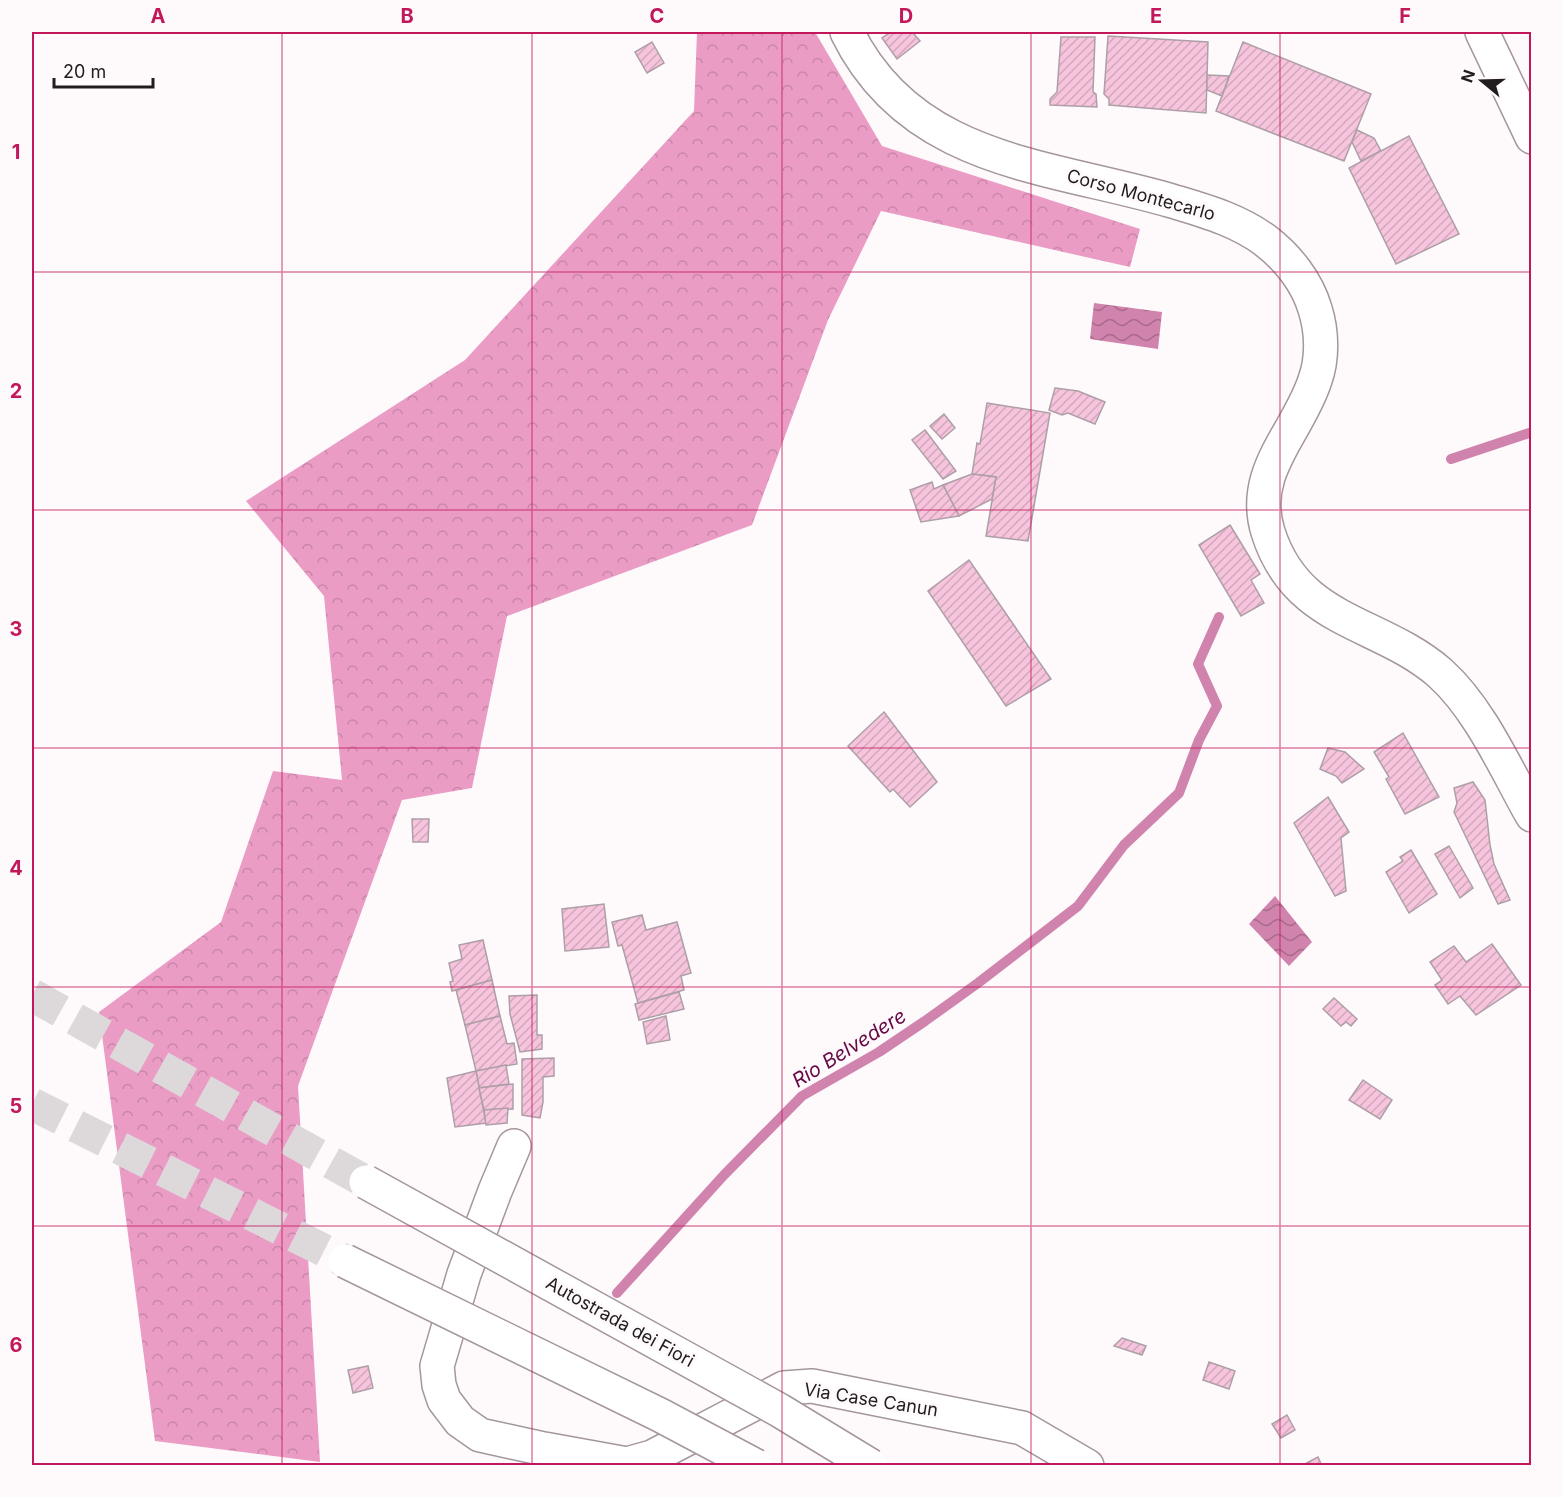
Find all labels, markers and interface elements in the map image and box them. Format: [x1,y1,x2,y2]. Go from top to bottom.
text: A [151,4,166,28]
text: B [400,4,414,28]
text: C [650,4,664,28]
text: D [899,4,913,28]
text: E [1150,4,1162,28]
text: F [1399,4,1411,28]
scale bar [54,51,153,89]
north arrow [1452,51,1512,111]
text: 20 m [63,61,106,82]
text: N [1456,67,1479,85]
text: 1 [12,140,20,164]
street label: Corso Montecarlo [1065,165,1218,224]
text: 2 [10,379,22,403]
text: 3 [10,617,22,641]
text: 4 [9,856,23,880]
water label: Rio Belvedere [788,1003,910,1093]
text: 5 [10,1094,22,1118]
street label: Autostrada dei Fiori [542,1272,698,1371]
text: 6 [10,1333,23,1357]
street label: Via Case Canun [803,1379,940,1420]

